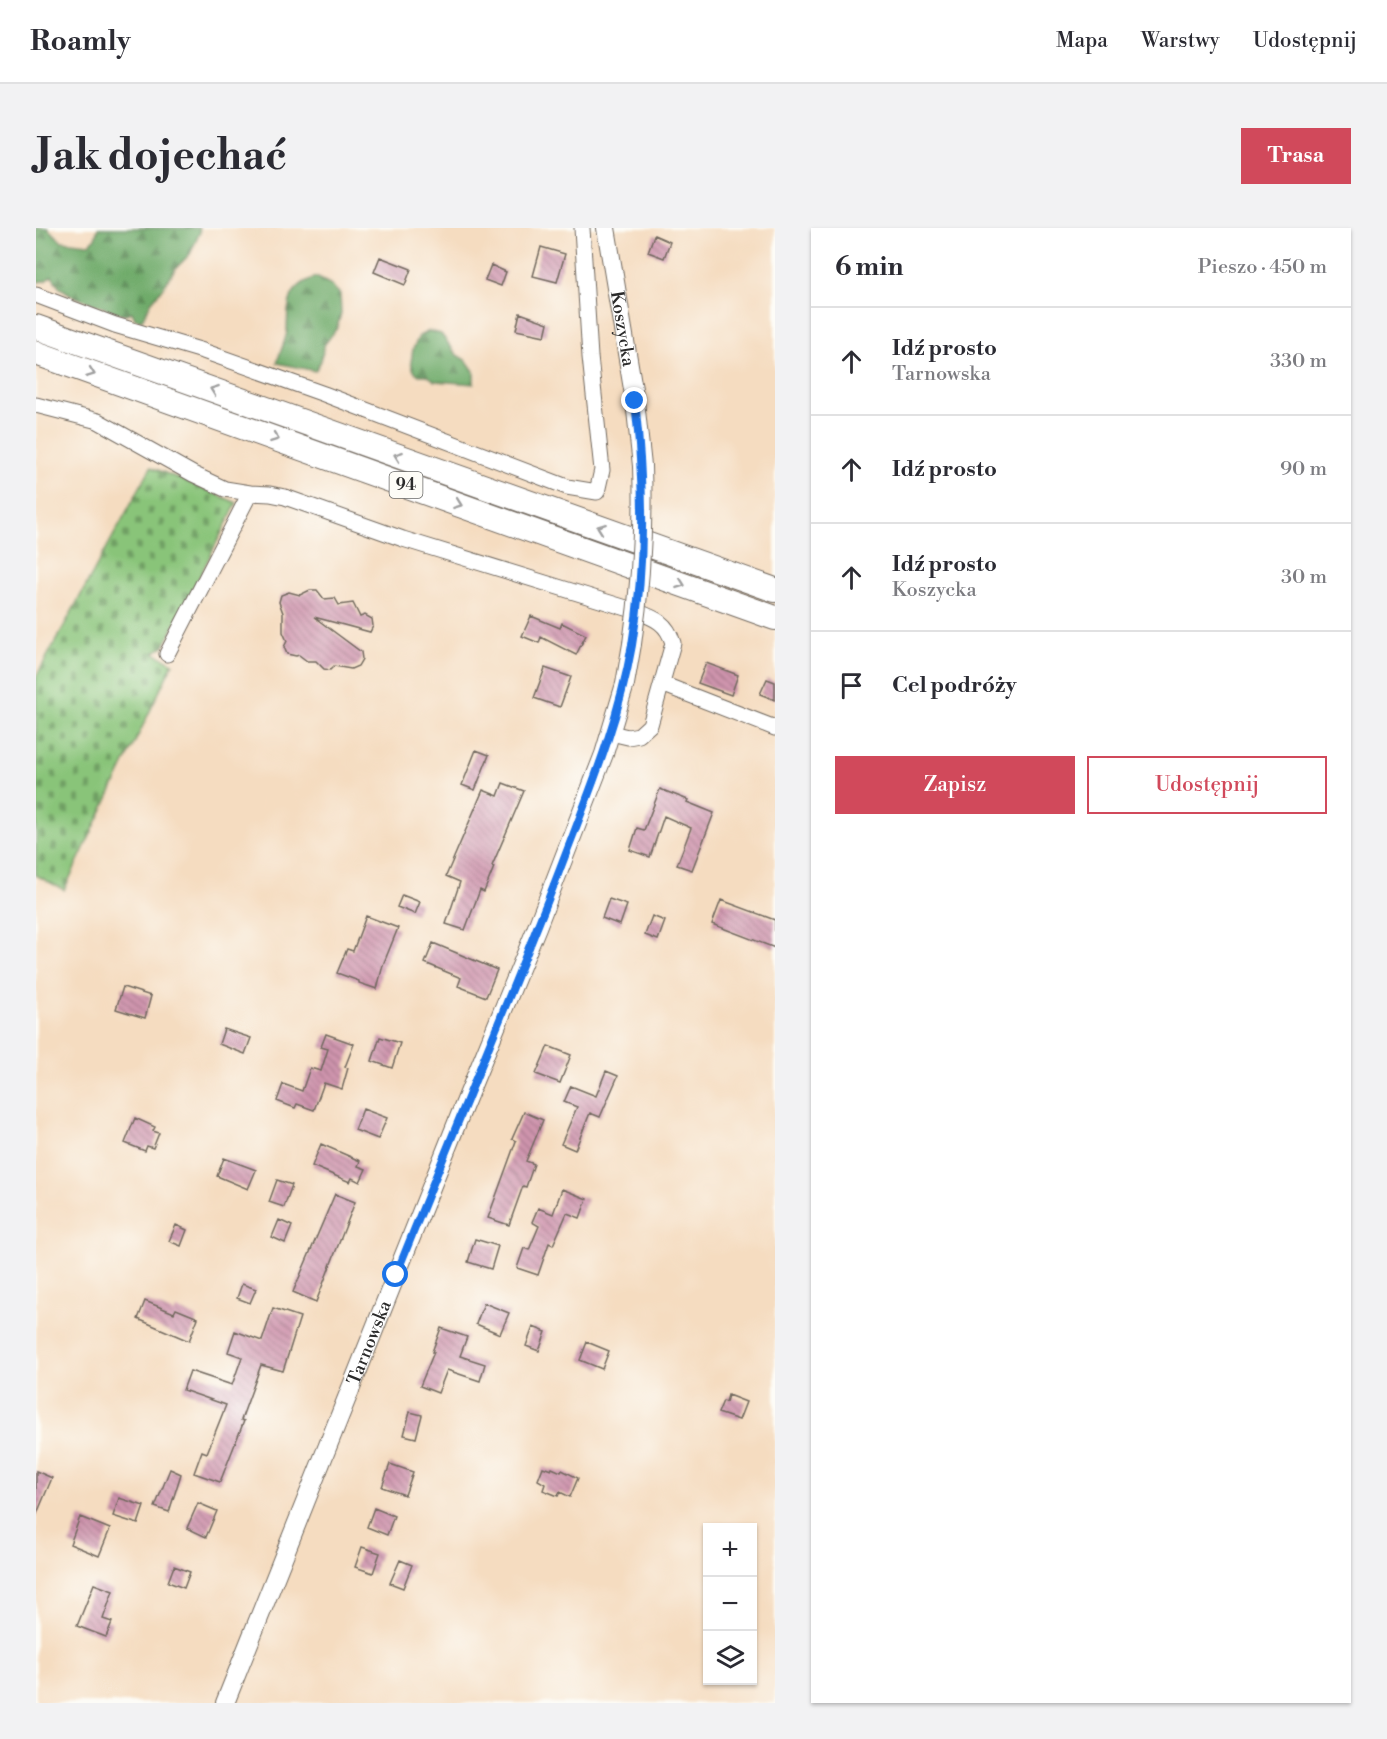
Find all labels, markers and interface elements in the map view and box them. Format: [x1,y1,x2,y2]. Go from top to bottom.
text: Roamly [30,24,131,59]
text: Mapa [1056,28,1108,54]
text: Warstwy [1141,28,1220,54]
text: Udostępnij [1253,28,1357,54]
button: Trasa [1241,128,1351,184]
text: Jak dojechać [36,130,287,183]
text: 6 min [835,251,903,283]
text: Pieszo · 450 m [1198,255,1327,280]
street label: Koszycka [605,289,641,369]
text: Idź prosto [892,335,997,362]
icon: ahead [835,345,868,378]
text: 330 m [1270,349,1327,374]
text: Tarnowska [892,362,991,387]
one-way arrow [85,365,96,378]
one-way arrow [209,385,220,398]
route end [621,387,647,413]
one-way arrow [269,431,280,444]
one-way arrow [393,450,404,463]
icon: ahead [835,453,868,486]
text: Idź prosto [892,456,997,483]
text: 90 m [1280,457,1327,482]
road number: 94 [390,472,422,498]
one-way arrow [453,496,463,509]
one-way arrow [596,523,607,536]
text: Idź prosto [892,551,997,578]
icon: ahead [835,561,868,594]
text: 30 m [1281,565,1327,590]
one-way arrow [675,577,686,589]
text: Koszycka [892,578,977,603]
icon: arrive [835,669,868,702]
text: Cel podróży [892,672,1016,699]
button: Zapisz [835,756,1075,814]
button: Udostępnij [1087,756,1327,814]
route start [382,1261,408,1287]
street label: Tarnowska [342,1296,397,1388]
map controls [703,1523,757,1685]
button: + [703,1523,757,1577]
button: − [703,1577,757,1631]
button: layers [703,1631,757,1685]

